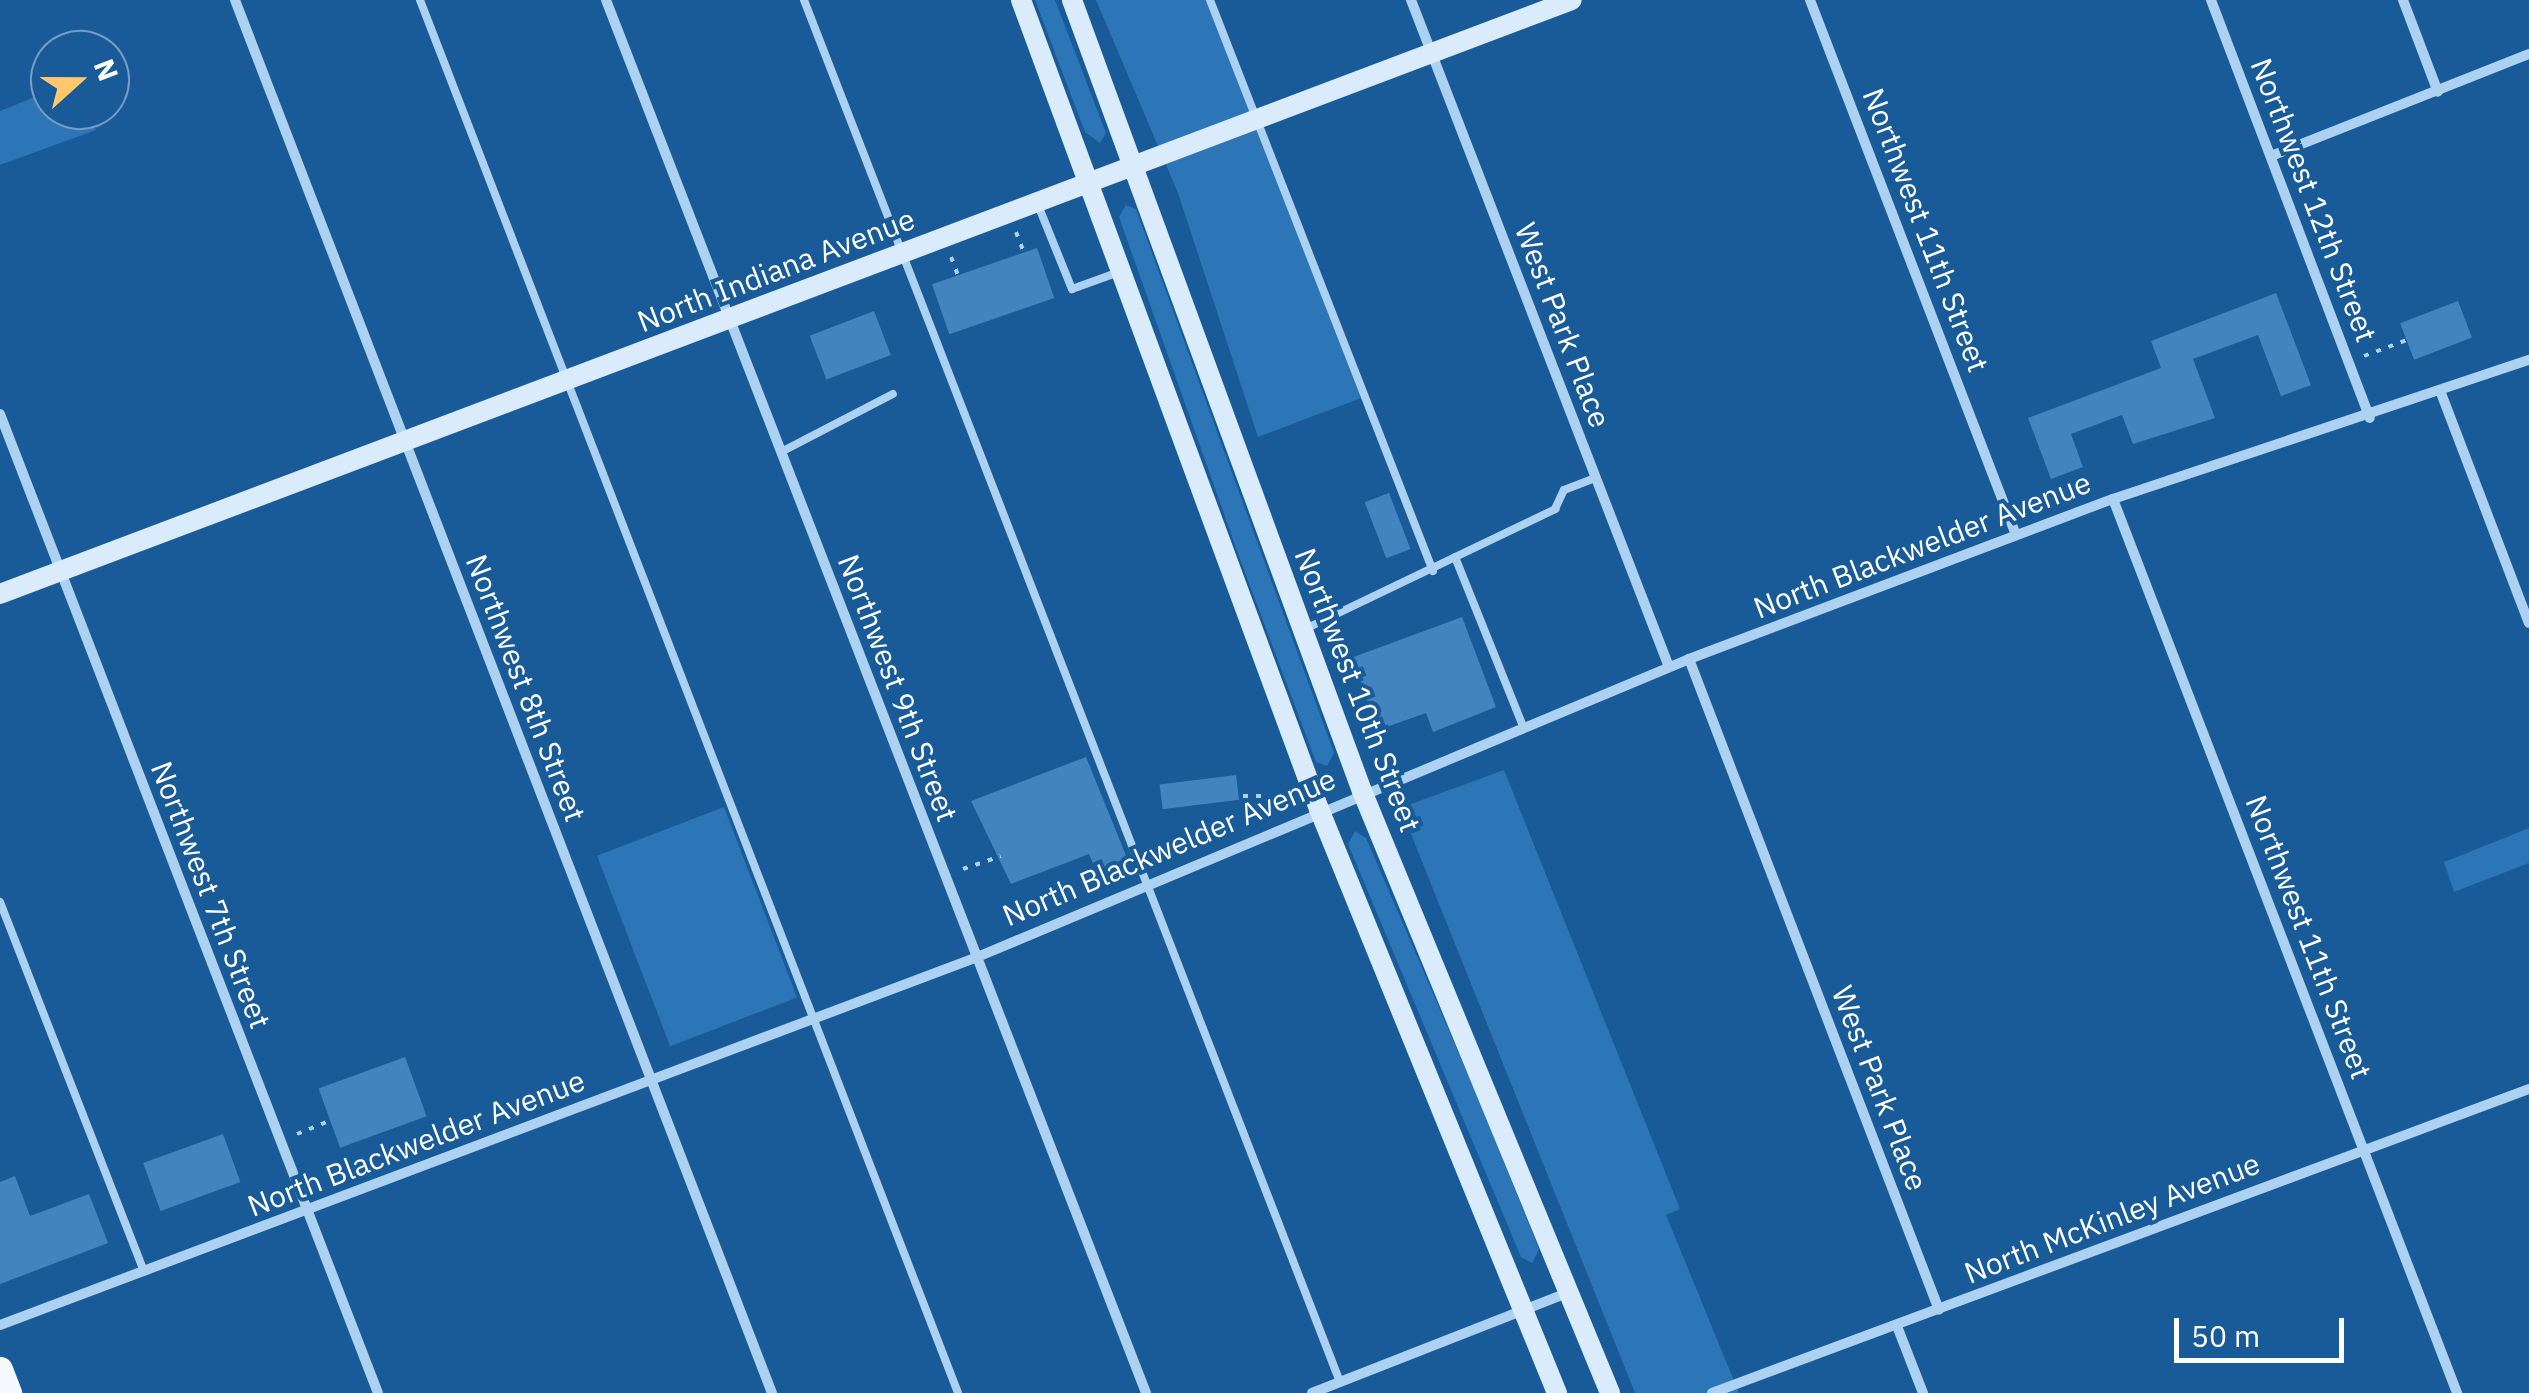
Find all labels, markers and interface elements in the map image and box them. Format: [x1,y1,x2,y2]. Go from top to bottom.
north arrow [30,30,130,130]
street label: Northwest 12th Street [2243,53,2385,347]
text: N [86,54,128,86]
street label: Northwest 11th Street [1855,83,1997,377]
street label: North Indiana Avenue [632,201,920,339]
street label: West Park Place [1507,218,1619,432]
street label: North Blackwelder Avenue [1748,464,2096,626]
street label: Northwest 10th Street [1287,543,1429,837]
street label: Northwest 8th Street [459,550,593,826]
street label: Northwest 9th Street [831,550,965,826]
street label: Northwest 7th Street [144,757,278,1033]
street label: North Blackwelder Avenue [997,760,1341,934]
street label: Northwest 11th Street [2238,790,2380,1084]
street label: West Park Place [1824,981,1936,1195]
street label: North Blackwelder Avenue [242,1062,590,1224]
street label: North McKinley Avenue [1959,1145,2265,1291]
scale bar [2179,1298,2349,1360]
text: 50 m [2191,1316,2260,1355]

